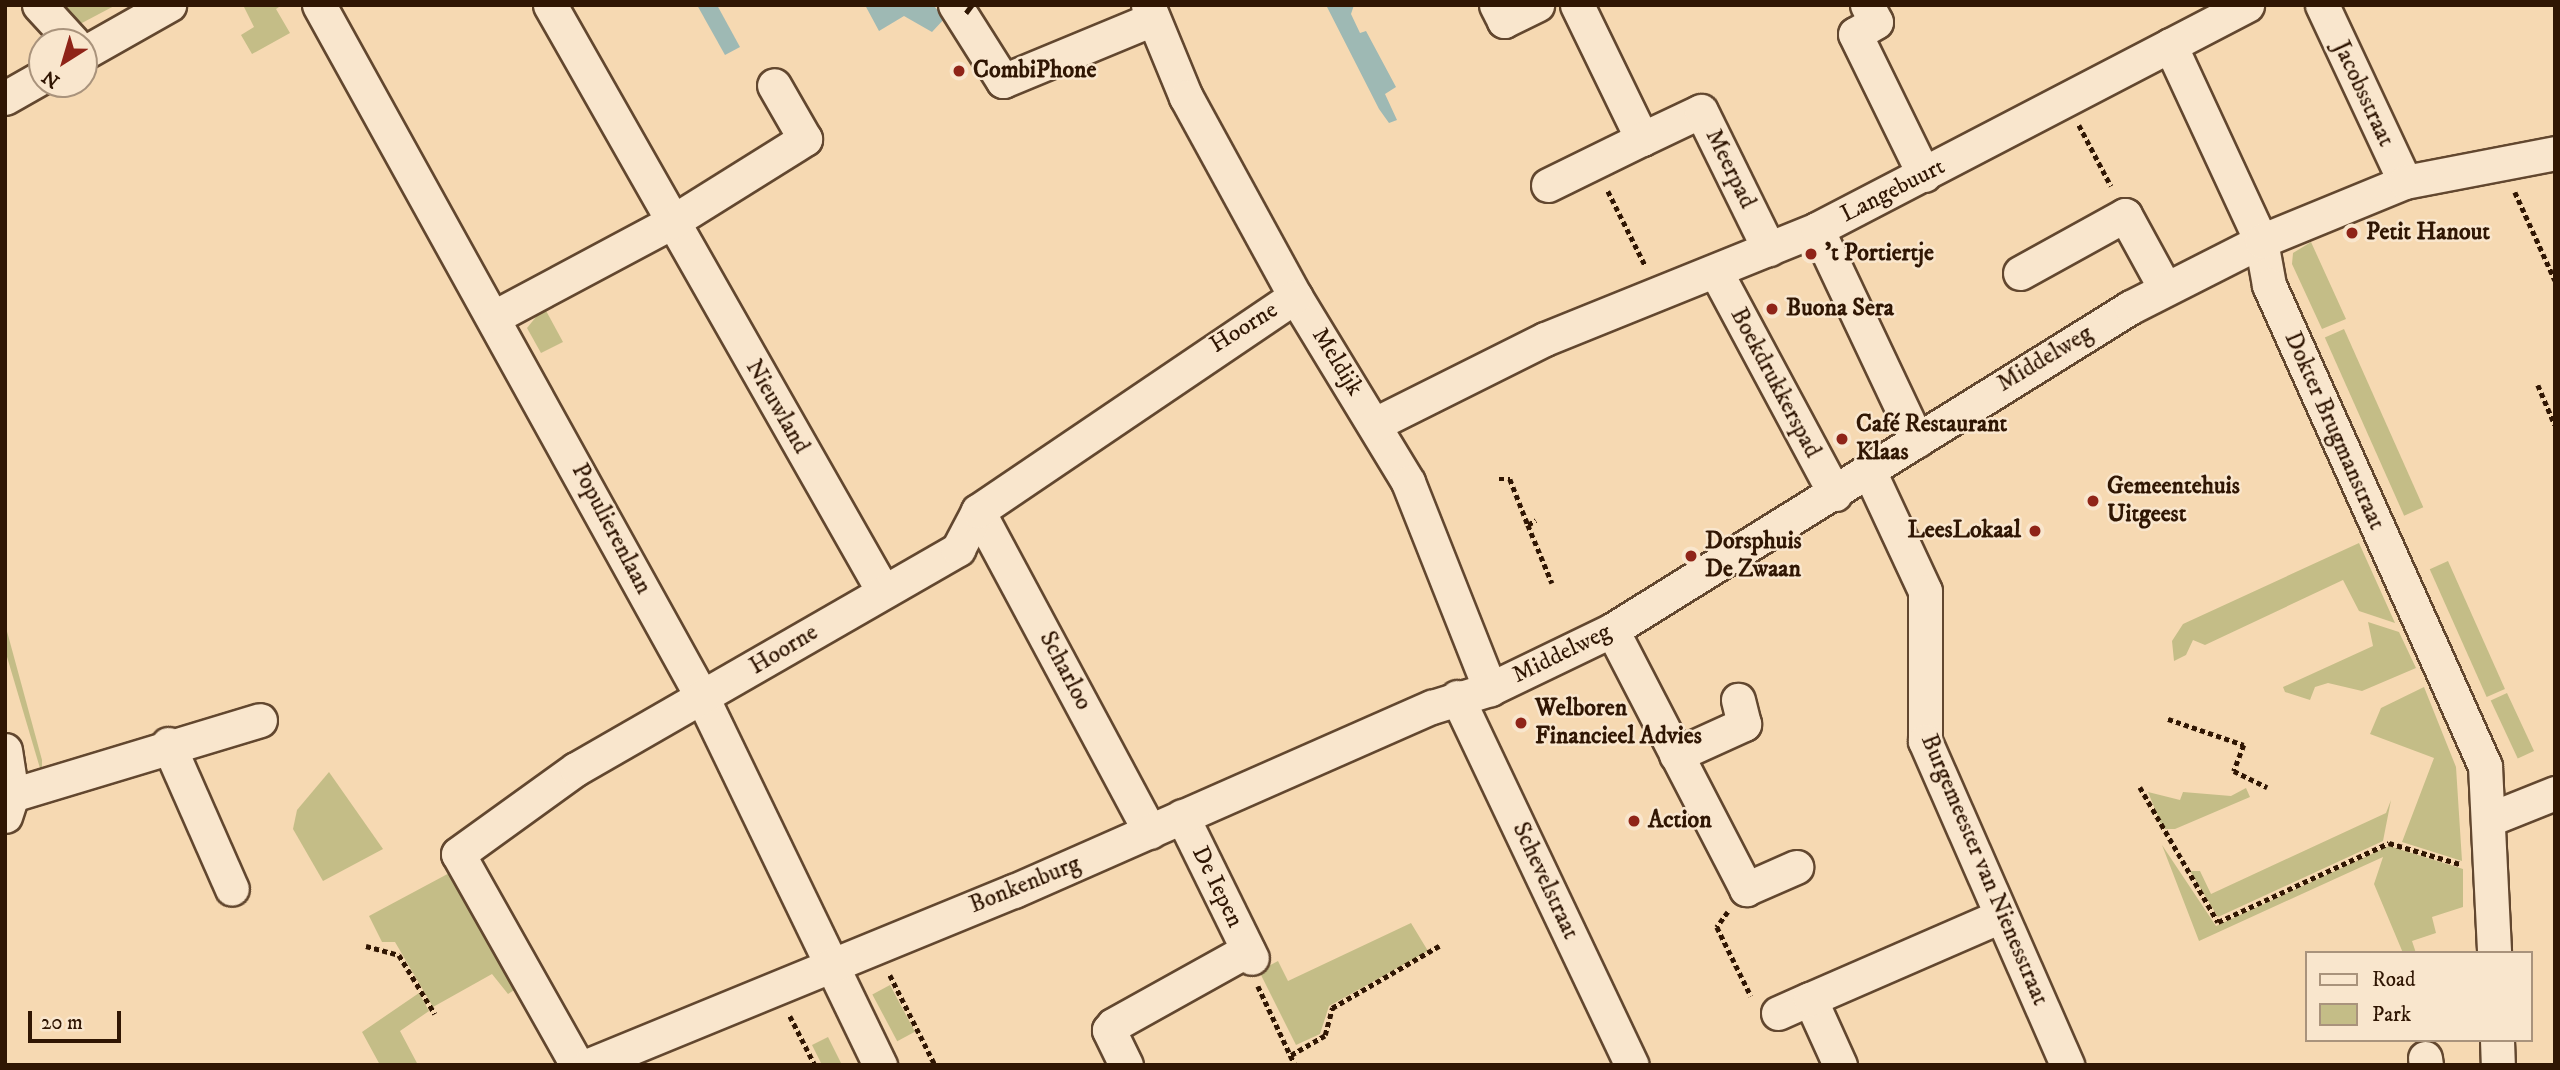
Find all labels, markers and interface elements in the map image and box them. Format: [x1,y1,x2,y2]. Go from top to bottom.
north arrow [28,28,98,98]
street label: Jacobsstraat [2326,37,2400,151]
place label: CombiPhone [973,57,1097,85]
marker: CombiPhone [951,63,967,79]
text: N [38,65,64,92]
street label: Meerpad [1699,125,1761,213]
street label: Langebuurt [1836,153,1950,229]
place label: Petit Hanout [2366,219,2490,247]
marker: Petit Hanout [2344,225,2360,241]
place label: 't Portiertje [1825,240,1934,268]
marker: 't Portiertje [1803,246,1819,262]
place label: Buona Sera [1786,295,1894,323]
street label: Hoorne [1205,296,1283,360]
marker: Buona Sera [1764,301,1780,317]
street label: Boekdrukkerspad [1723,303,1827,463]
street label: Middelweg [1992,319,2098,399]
street label: Meldijk [1305,323,1369,401]
street label: Dokter Brugmanstraat [2277,328,2391,534]
street label: Nieuwland [739,355,815,459]
place label: Café Restaurant Klaas [1856,411,2007,467]
marker: Café Restaurant Klaas [1834,431,1850,447]
street label: Populierenlaan [565,459,657,599]
place label: Gemeentehuis Uitgeest [2107,473,2240,529]
marker: Gemeentehuis Uitgeest [2085,493,2101,509]
place label: LeesLokaal [1907,517,2021,545]
marker: LeesLokaal [2027,523,2043,539]
place label: Dorsphuis De Zwaan [1705,528,1802,584]
marker: Dorsphuis De Zwaan [1683,548,1699,564]
street label: Middelweg [1508,618,1616,690]
street label: Hoorne [745,619,823,681]
street label: Scharloo [1032,627,1098,715]
place label: Welboren Financieel Advies [1535,695,1702,751]
marker: Welboren Financieel Advies [1513,715,1529,731]
street label: Burgemeester van Nienesstraat [1914,730,2054,1010]
place label: Action [1648,807,1712,835]
marker: Action [1626,813,1642,829]
street label: Schevelstraat [1505,818,1585,944]
street label: De Iepen [1185,842,1249,932]
street label: Bonkenburg [965,850,1085,920]
legend [2304,951,2532,1042]
text: Road [2372,967,2416,993]
scale bar [32,996,124,1040]
text: Park [2372,1002,2411,1028]
text: 20 m [41,1010,83,1036]

